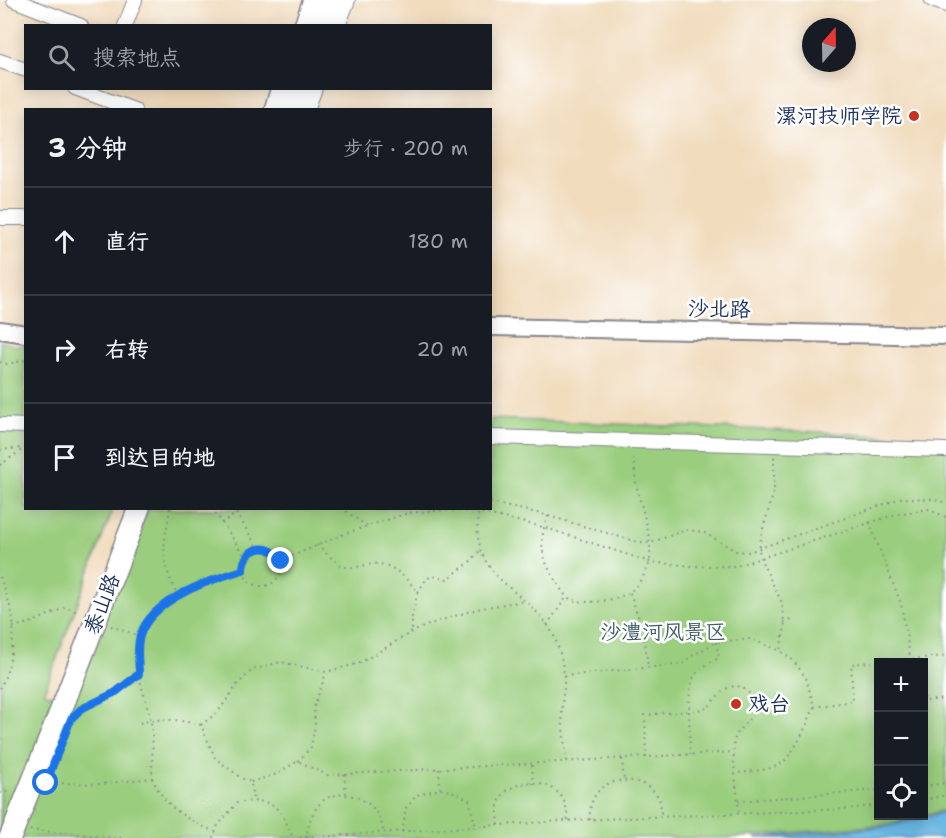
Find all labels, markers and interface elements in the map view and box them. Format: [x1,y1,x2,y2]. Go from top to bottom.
north arrow [802,18,856,72]
search box [24,24,492,90]
icon: search [45,41,78,74]
text: 搜索地点 [93,43,181,72]
place label: 漯河技师学院 [776,102,902,130]
marker: 漯河技师学院 [907,109,921,123]
text: 3 分钟 [48,130,127,165]
text: 步行 · 200 m [343,135,468,161]
icon: ahead [48,225,81,258]
text: 直行 [105,227,149,256]
text: 180 m [408,228,468,254]
street label: 沙北路 [687,294,751,324]
icon: right [48,333,81,366]
text: 右转 [105,335,149,364]
text: 20 m [417,336,468,362]
icon: arrive [48,441,81,474]
text: 到达目的地 [105,443,215,472]
route end [267,547,293,573]
street label: 泰山路 [78,570,126,638]
park label: 沙澧河风景区 [600,618,726,646]
map controls [874,658,928,820]
button: + [874,658,928,712]
place label: 戏台 [748,690,790,718]
marker: 戏台 [729,697,743,711]
button: − [874,712,928,766]
button: locate [874,766,928,820]
route start [32,769,58,795]

